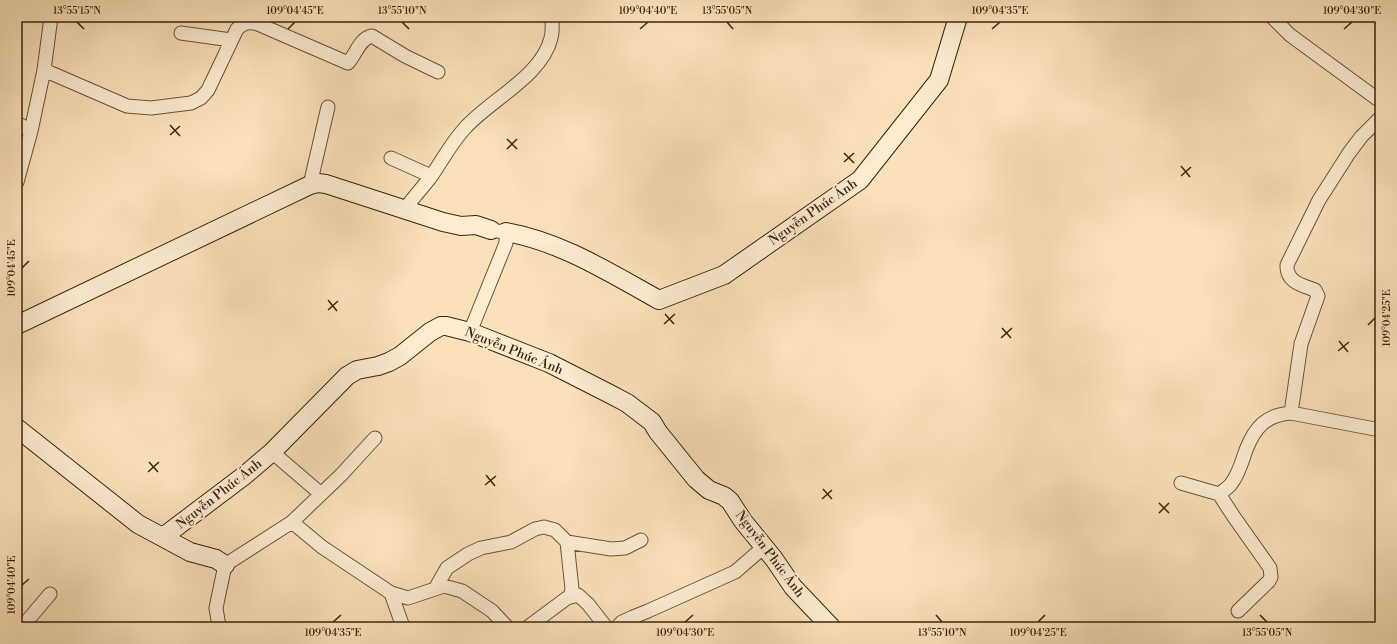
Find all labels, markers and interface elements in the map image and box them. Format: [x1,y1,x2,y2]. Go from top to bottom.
text: 13°55'15"N [53,5,102,17]
text: 109°04'45"E [266,5,324,17]
text: 13°55'10"N [378,5,427,17]
text: 109°04'40"E [619,5,677,17]
text: 13°55'05"N [702,5,753,17]
text: 109°04'35"E [971,5,1029,17]
text: 109°04'30"E [1323,5,1381,17]
street label: Nguyễn Phúc Ánh [765,174,861,249]
text: 109°04'45"E [6,239,18,297]
text: 109°04'25"E [1381,289,1393,347]
street label: Nguyễn Phúc Ánh [462,323,566,378]
street label: Nguyễn Phúc Ánh [172,455,265,533]
street label: Nguyễn Phúc Ánh [732,507,809,601]
text: 109°04'40"E [6,556,18,614]
text: 109°04'35"E [304,627,362,639]
text: 109°04'30"E [656,627,714,639]
text: 13°55'10"N [918,627,967,639]
text: 109°04'25"E [1009,627,1067,639]
text: 13°55'05"N [1242,627,1293,639]

